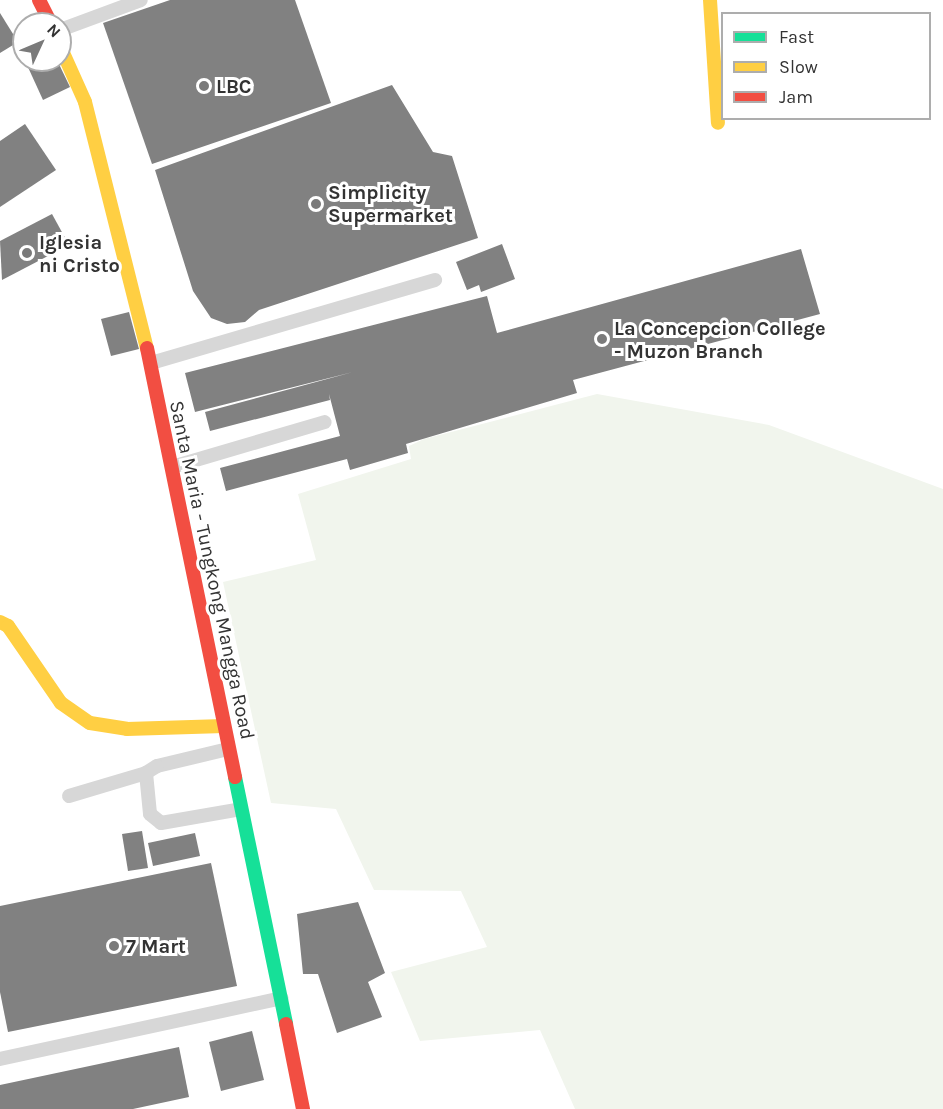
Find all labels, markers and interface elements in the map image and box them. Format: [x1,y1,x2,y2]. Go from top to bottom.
north arrow [12,12,72,72]
legend [721,12,931,120]
text: N [43,20,65,41]
text: Fast [779,26,814,48]
text: Slow [779,56,818,78]
place label: LBC [216,74,252,98]
marker: LBC [197,79,211,93]
text: Jam [779,86,813,108]
place label: Simplicity Supermarket [328,180,453,227]
marker: Simplicity Supermarket [309,197,323,211]
place label: Iglesia ni Cristo [39,230,120,277]
marker: Iglesia ni Cristo [20,246,34,260]
place label: La Concepcion College - Muzon Branch [614,316,825,363]
marker: La Concepcion College - Muzon Branch [595,332,609,346]
street label: Santa Maria - Tungkong Mangga Road [164,398,260,742]
place label: 7 Mart [126,934,186,958]
marker: 7 Mart [107,939,121,953]

